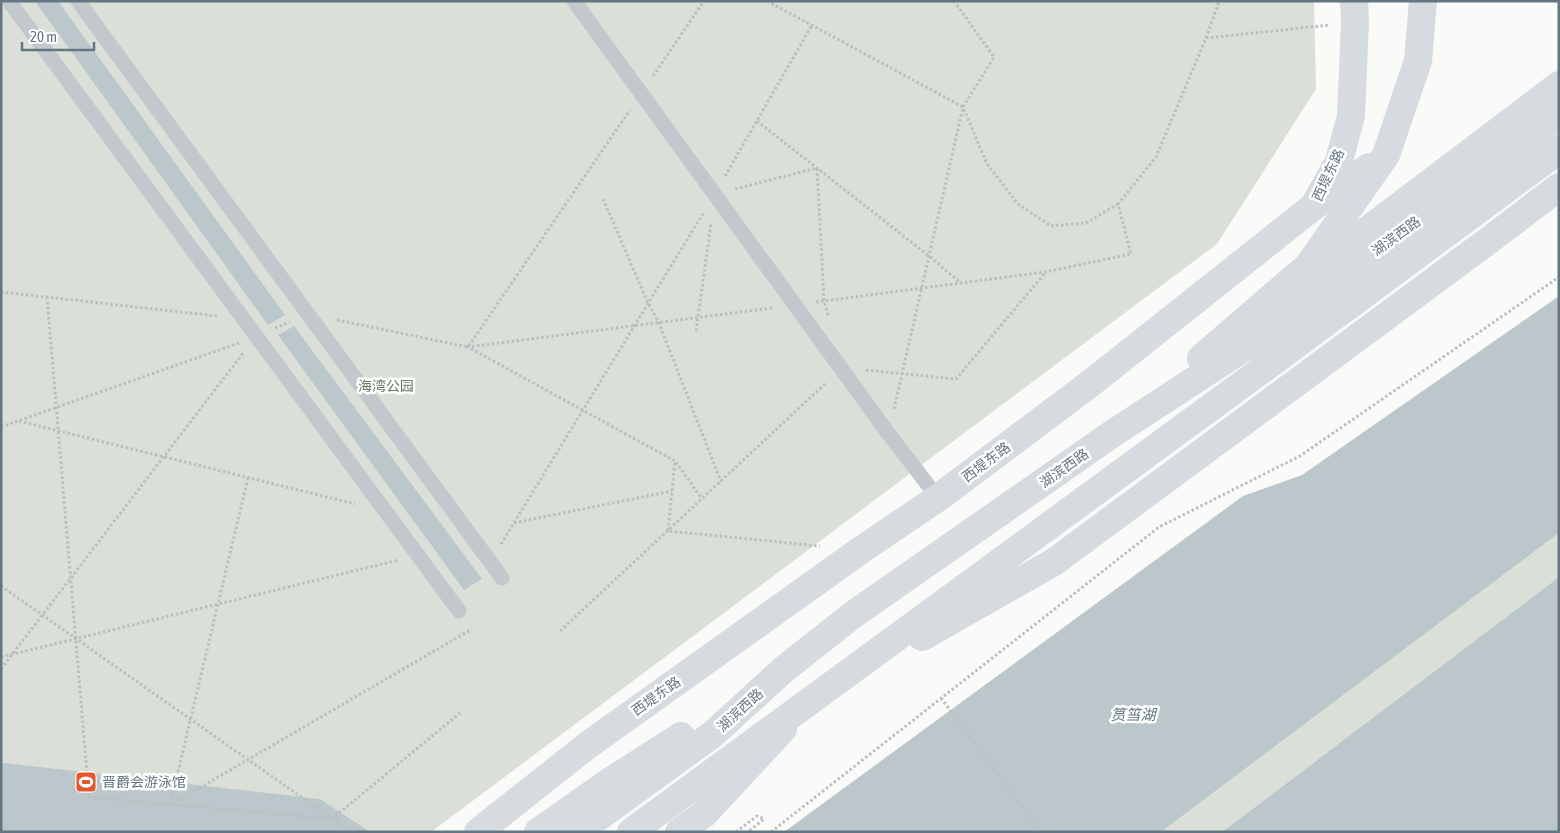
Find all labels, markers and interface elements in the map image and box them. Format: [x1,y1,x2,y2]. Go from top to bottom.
scale bar [22,20,95,52]
text: 20 m [30,28,57,45]
street label: 西堤东路 [1309,146,1347,204]
street label: 湖滨西路 [1369,213,1423,259]
park label: 海湾公园 [358,378,414,394]
street label: 西堤东路 [959,439,1013,485]
street label: 湖滨西路 [1036,445,1092,491]
street label: 西堤东路 [628,673,684,719]
street label: 湖滨西路 [714,685,766,735]
water label: 筼筜湖 [1110,706,1157,723]
sports icon: 晋爵会游泳馆 [74,770,98,794]
place label: 晋爵会游泳馆 [102,774,186,790]

